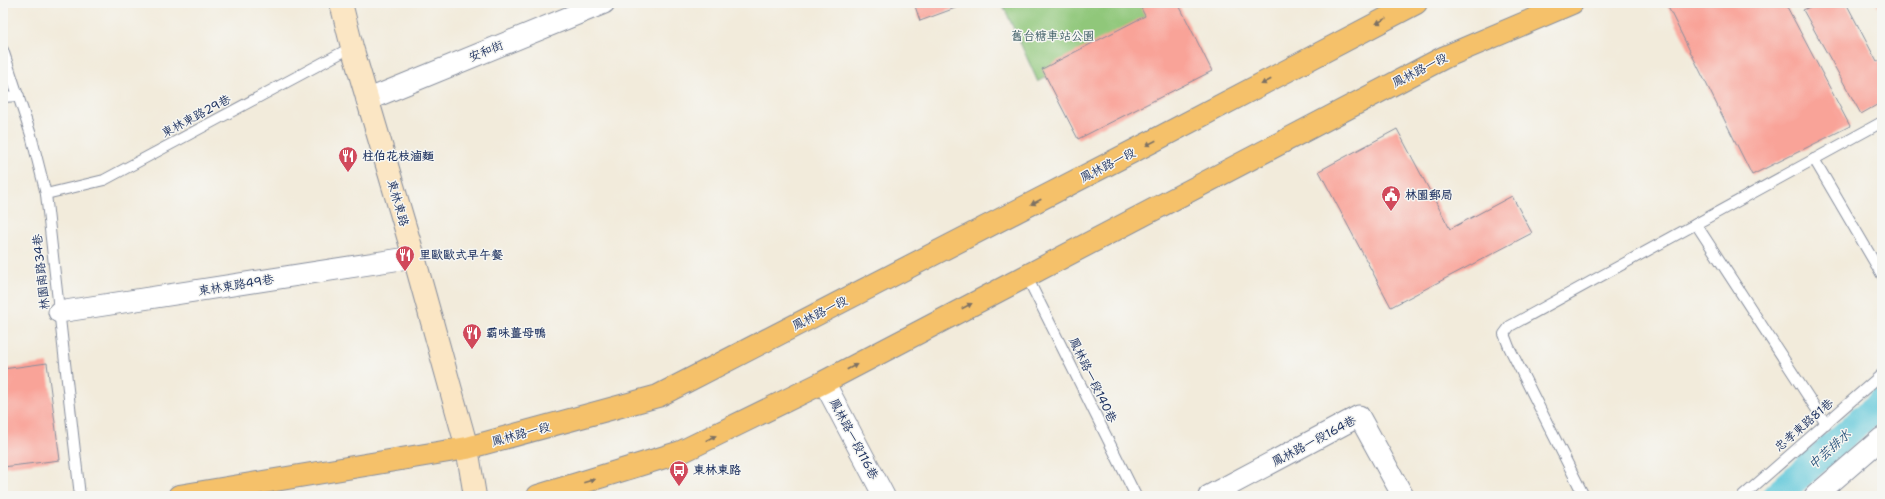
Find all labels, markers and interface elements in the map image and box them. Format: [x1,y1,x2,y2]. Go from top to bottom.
one-way arrow [1375,17,1387,24]
park label: 舊台糖車站公園 [1011,28,1095,44]
street label: 安和街 [466,37,506,65]
street label: 鳳林路一段 [1390,49,1450,91]
one-way arrow [1260,78,1272,85]
street label: 東林東路29巷 [159,91,233,141]
one-way arrow [1145,139,1157,146]
street label: 鳳林路一段 [1078,144,1138,186]
restaurant icon: 柱伯花枝滷麵 [337,145,359,173]
place label: 柱伯花枝滷麵 [362,148,434,164]
street label: 東林東路 [384,178,412,228]
public building icon: 林園郵局 [1380,184,1402,212]
place label: 林園郵局 [1405,187,1453,203]
one-way arrow [1030,199,1041,205]
street label: 林園南路34巷 [29,233,53,311]
restaurant icon: 里歐歐式早午餐 [394,244,416,272]
place label: 里歐歐式早午餐 [419,247,503,263]
street label: 東林東路49巷 [197,271,275,299]
street label: 鳳林路一段 [790,292,850,334]
one-way arrow [962,303,973,310]
restaurant icon: 霸味薑母鴨 [461,322,483,350]
place label: 霸味薑母鴨 [486,325,546,341]
street label: 鳳林路一段140巷 [1065,335,1121,425]
one-way arrow [847,364,858,370]
street label: 忠孝東路81巷 [1771,395,1837,455]
street label: 鳳林路一段116巷 [826,396,882,482]
street label: 鳳林路一段164巷 [1269,412,1359,470]
street label: 鳳林路一段 [490,419,552,449]
water label: 中芸排水 [1804,425,1855,473]
one-way arrow [705,434,717,441]
bus stop icon: 東林東路 [668,459,690,487]
place label: 東林東路 [693,462,741,478]
one-way arrow [583,478,595,484]

